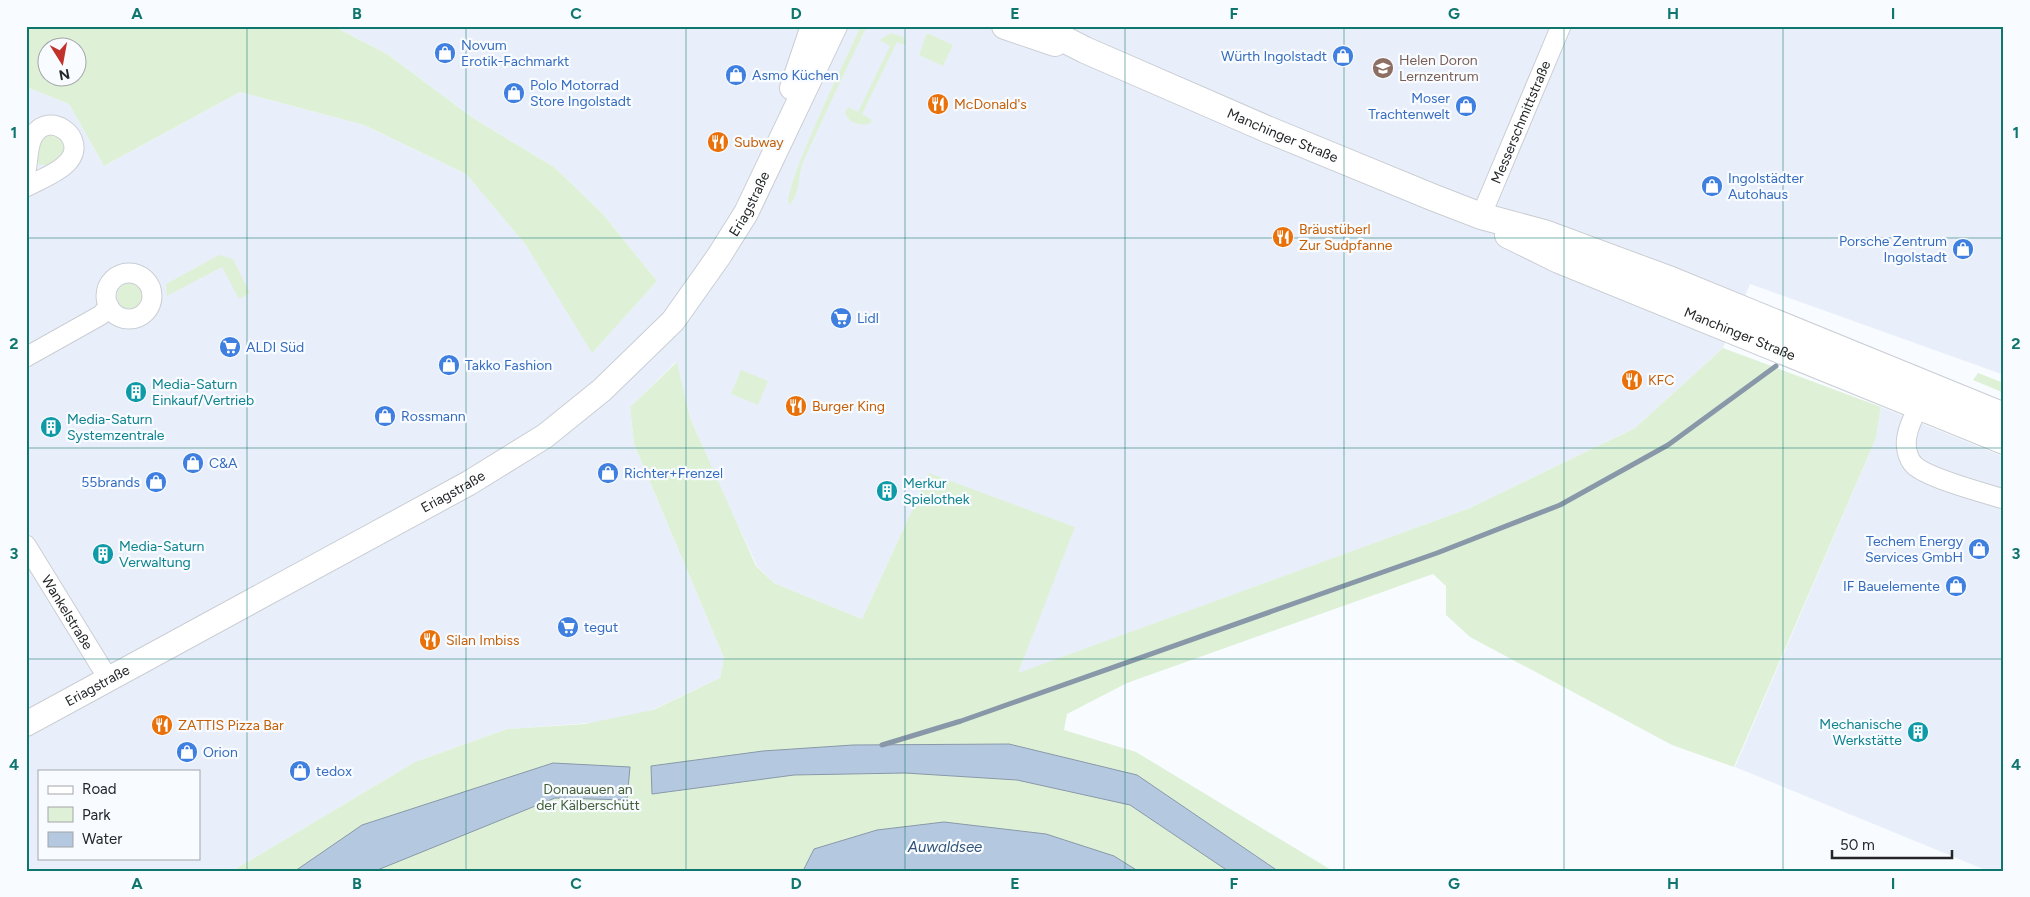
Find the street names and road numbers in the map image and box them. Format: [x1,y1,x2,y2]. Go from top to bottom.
street label: Messerschmittstraße [1488,58,1555,186]
street label: Manchinger Straße [1224,105,1341,167]
street label: Eriagstraße [726,169,774,240]
street label: Manchinger Straße [1681,304,1798,364]
street label: Eriagstraße [418,467,489,517]
street label: Wankelstraße [38,572,96,653]
street label: Eriagstraße [62,661,133,710]

